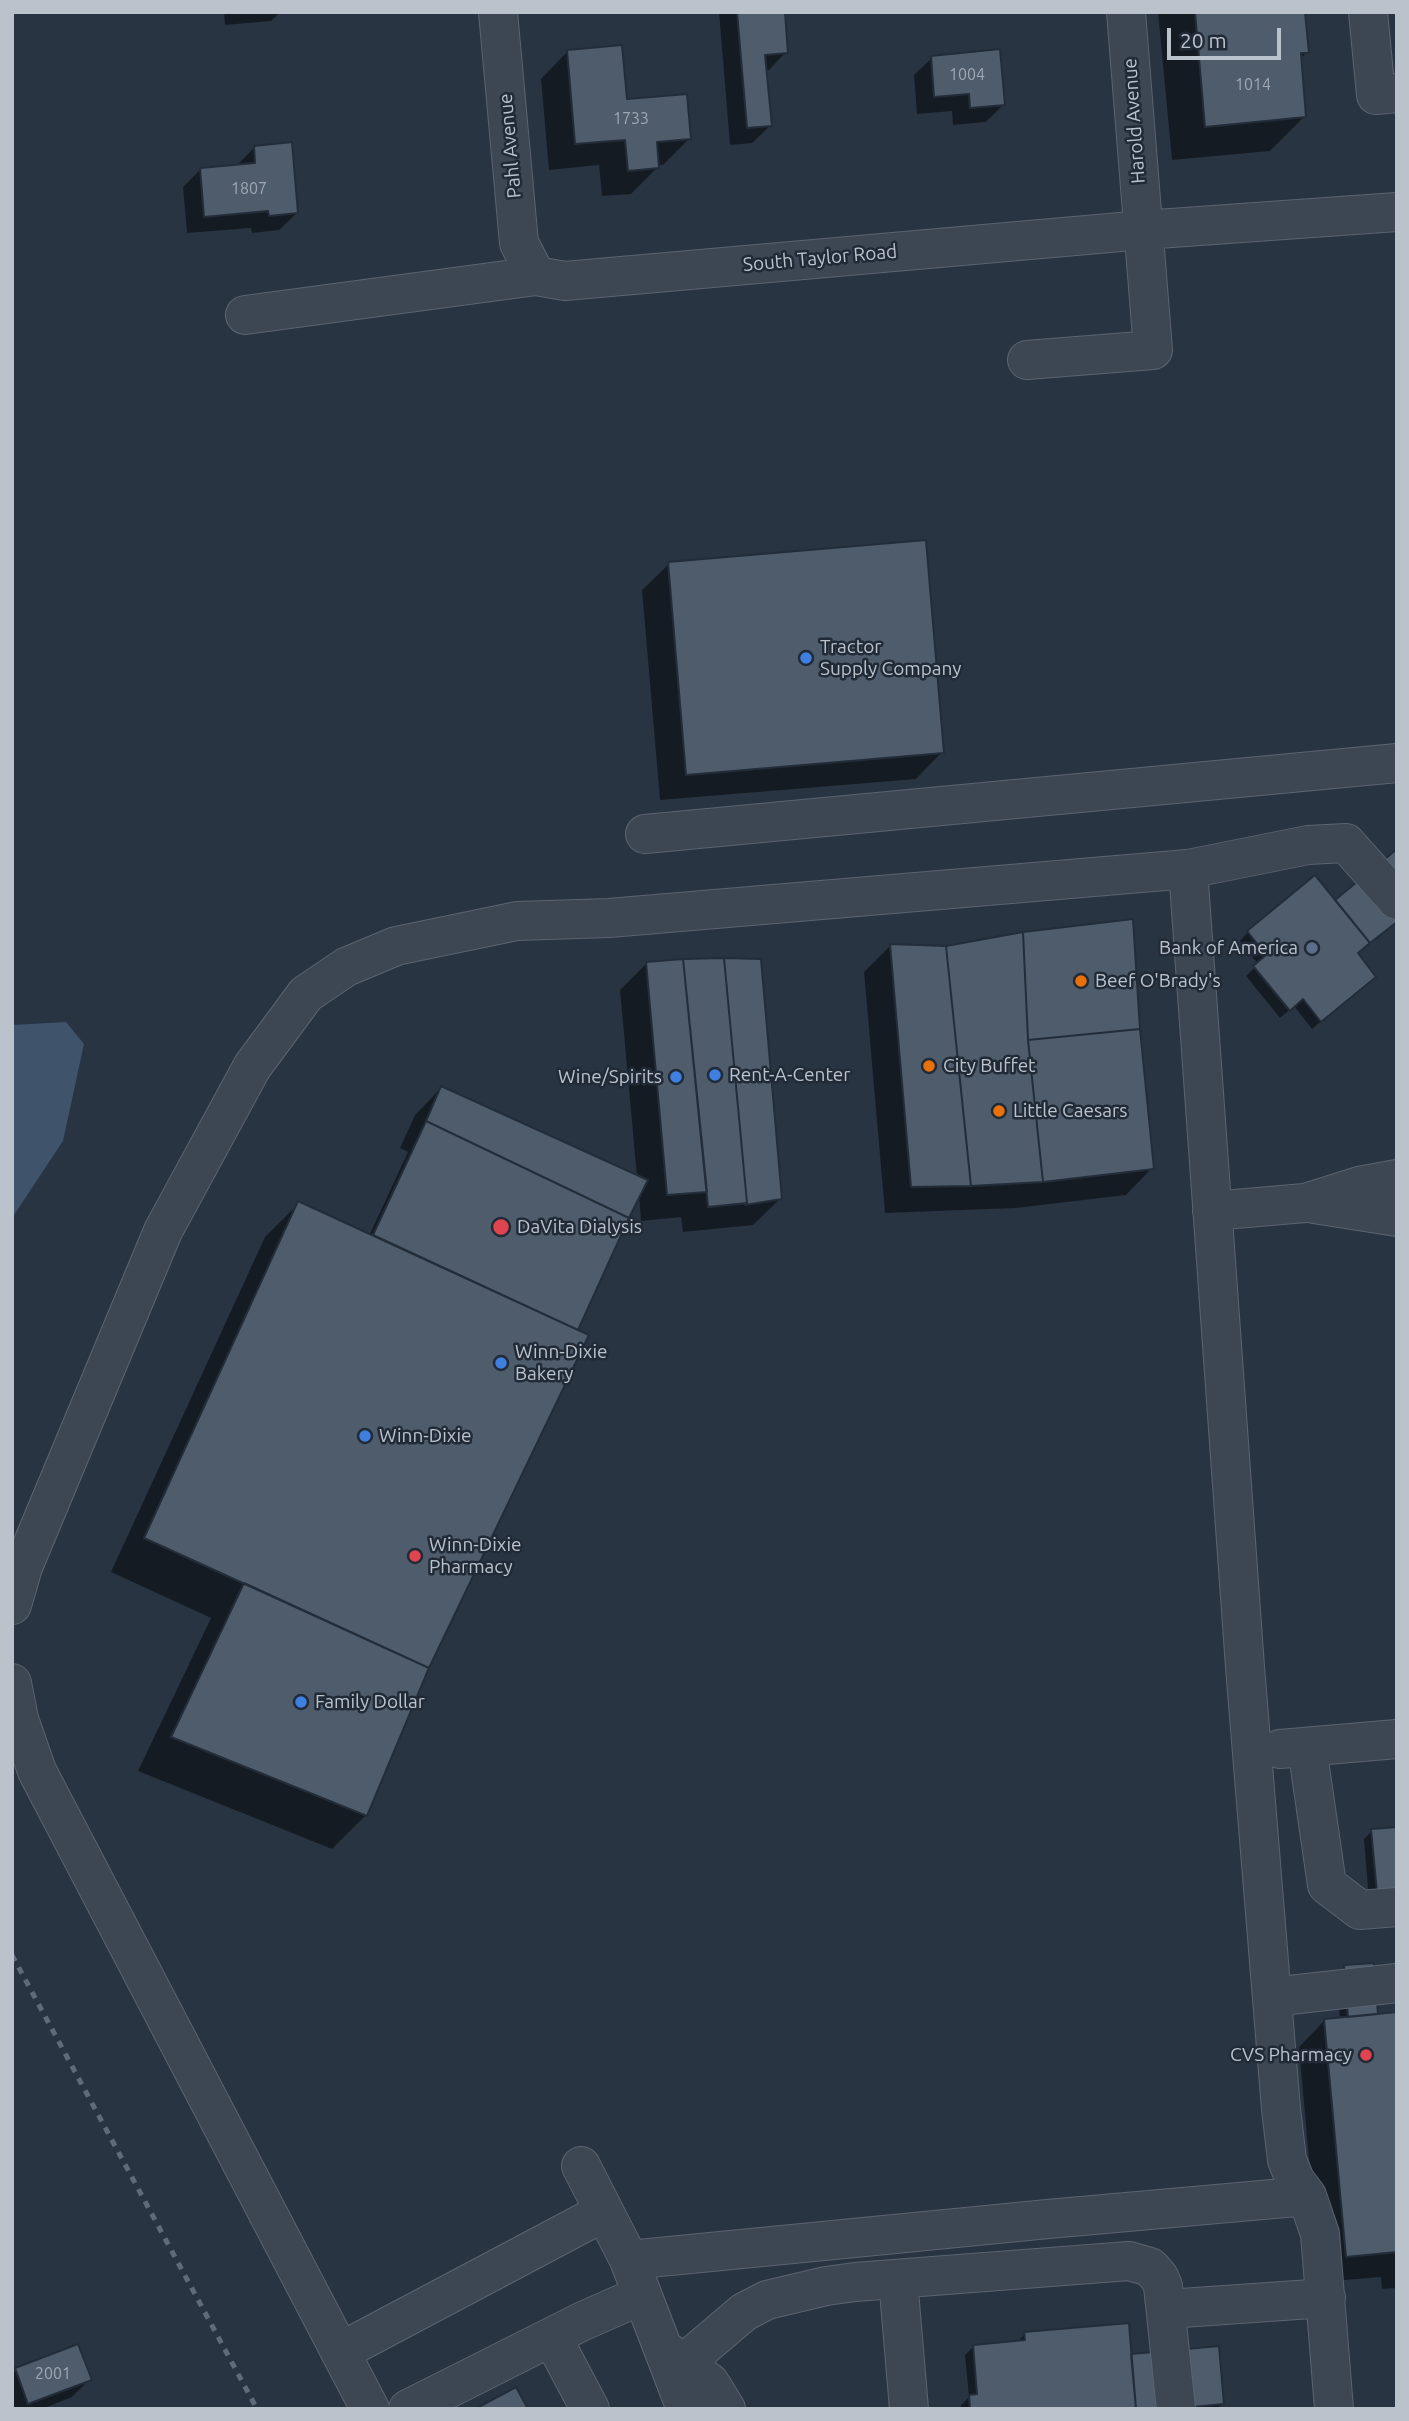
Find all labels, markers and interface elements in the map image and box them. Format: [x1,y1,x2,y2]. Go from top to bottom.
scale bar [1171,14,1285,58]
text: 20 m [1180,28,1227,52]
street label: Harold Avenue [1118,57,1150,185]
house number: 1004 [949,65,985,85]
house number: 1014 [1235,75,1271,95]
street label: Pahl Avenue [494,93,526,199]
house number: 1733 [613,109,649,129]
house number: 1807 [231,179,267,199]
street label: South Taylor Road [742,240,898,276]
place label: Tractor Supply Company [820,636,961,680]
marker: Tractor Supply Company [798,650,814,666]
place label: Bank of America [1159,937,1298,959]
marker: Bank of America [1304,940,1320,956]
place label: Beef O'Brady's [1095,970,1221,992]
marker: Beef O'Brady's [1073,973,1089,989]
place label: City Buffet [943,1055,1036,1077]
marker: City Buffet [921,1058,937,1074]
place label: Rent-A-Center [729,1064,851,1086]
place label: Wine/Spirits [558,1066,662,1088]
marker: Rent-A-Center [707,1067,723,1083]
marker: Wine/Spirits [668,1069,684,1085]
place label: Little Caesars [1013,1100,1127,1122]
marker: Little Caesars [991,1103,1007,1119]
place label: DaVita Dialysis [517,1216,642,1238]
marker: DaVita Dialysis [491,1217,511,1237]
place label: Winn-Dixie Bakery [515,1341,607,1385]
marker: Winn-Dixie Bakery [493,1355,509,1371]
place label: Winn-Dixie [379,1425,471,1447]
marker: Winn-Dixie [357,1428,373,1444]
place label: Winn-Dixie Pharmacy [429,1534,521,1578]
marker: Winn-Dixie Pharmacy [407,1548,423,1564]
place label: Family Dollar [315,1691,425,1713]
marker: Family Dollar [293,1694,309,1710]
place label: CVS Pharmacy [1230,2044,1352,2066]
marker: CVS Pharmacy [1358,2047,1374,2063]
house number: 2001 [35,2364,71,2384]

